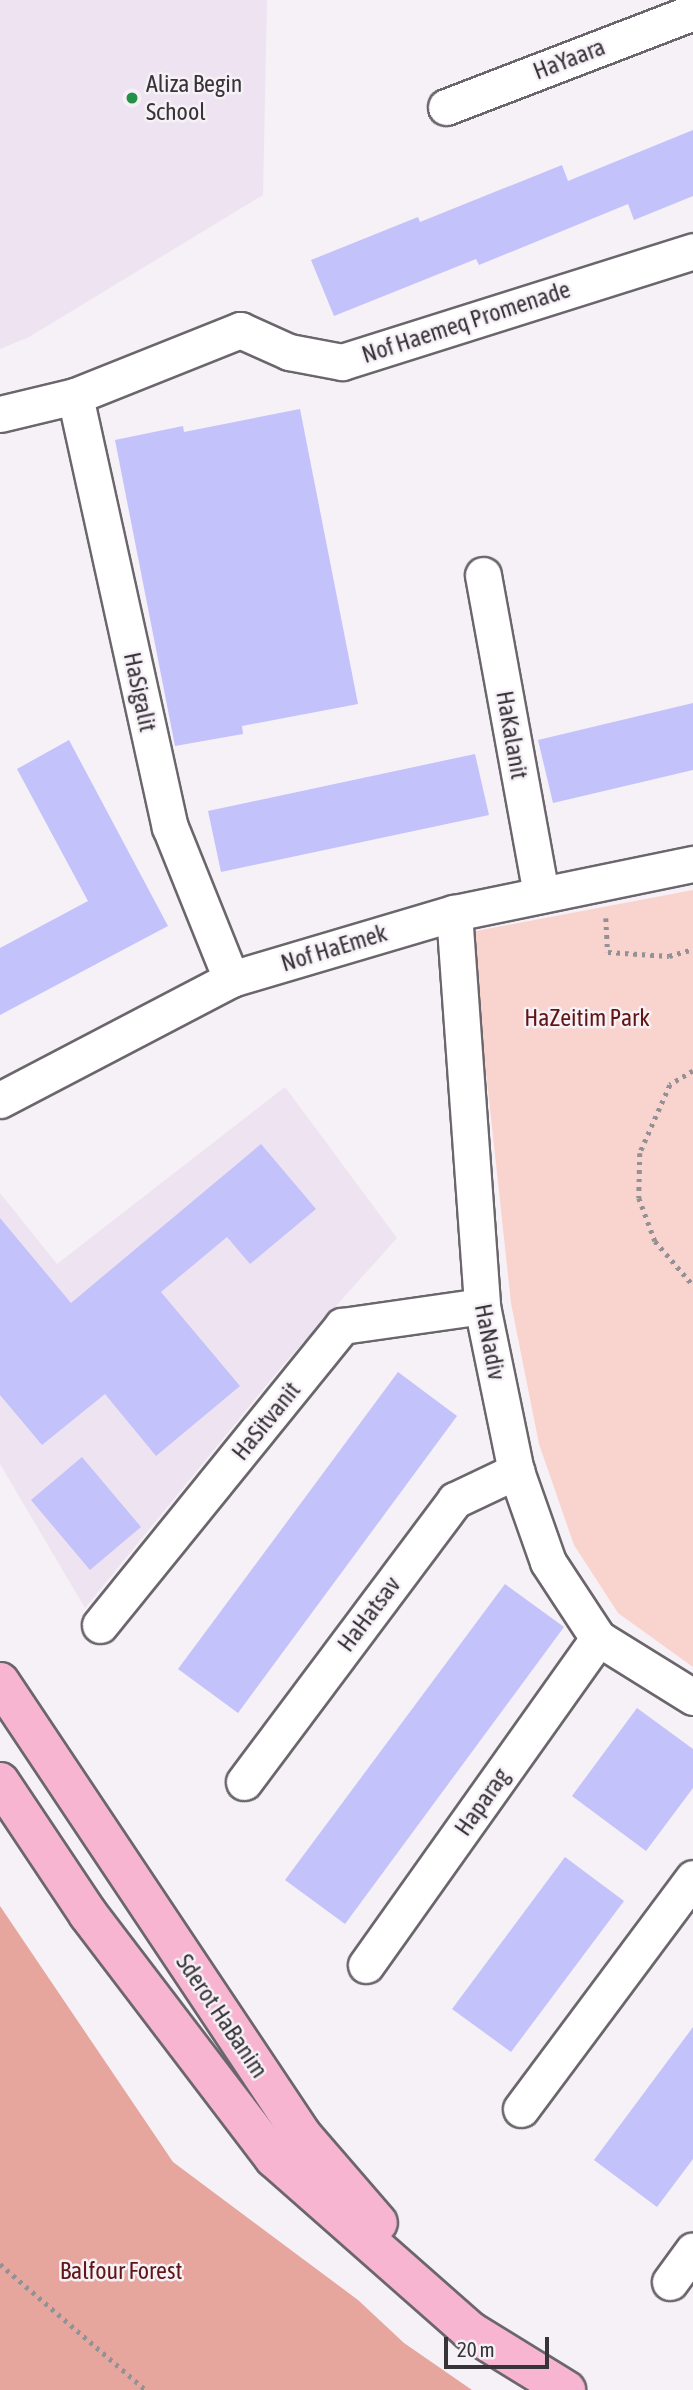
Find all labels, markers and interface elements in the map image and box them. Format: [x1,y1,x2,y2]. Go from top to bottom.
street label: HaYaara [529,32,609,86]
place label: Aliza Begin School [146,70,242,126]
marker: Aliza Begin School [124,90,140,106]
street label: Nof Haemeq Promenade [358,275,574,369]
street label: HaSigalit [118,650,162,734]
street label: HaKalanit [490,689,534,781]
street label: Nof HaEmek [277,918,391,978]
park label: HaZeitim Park [524,1004,650,1032]
street label: HaNadiv [468,1301,512,1383]
street label: HaSitvanit [226,1376,306,1466]
street label: HaHatsav [331,1571,407,1657]
street label: Haparag [448,1763,516,1841]
street label: Sderot HaBanim [170,1949,274,2083]
park label: Balfour Forest [60,2257,182,2285]
scale bar [448,2324,553,2368]
text: 20 m [457,2337,495,2361]

